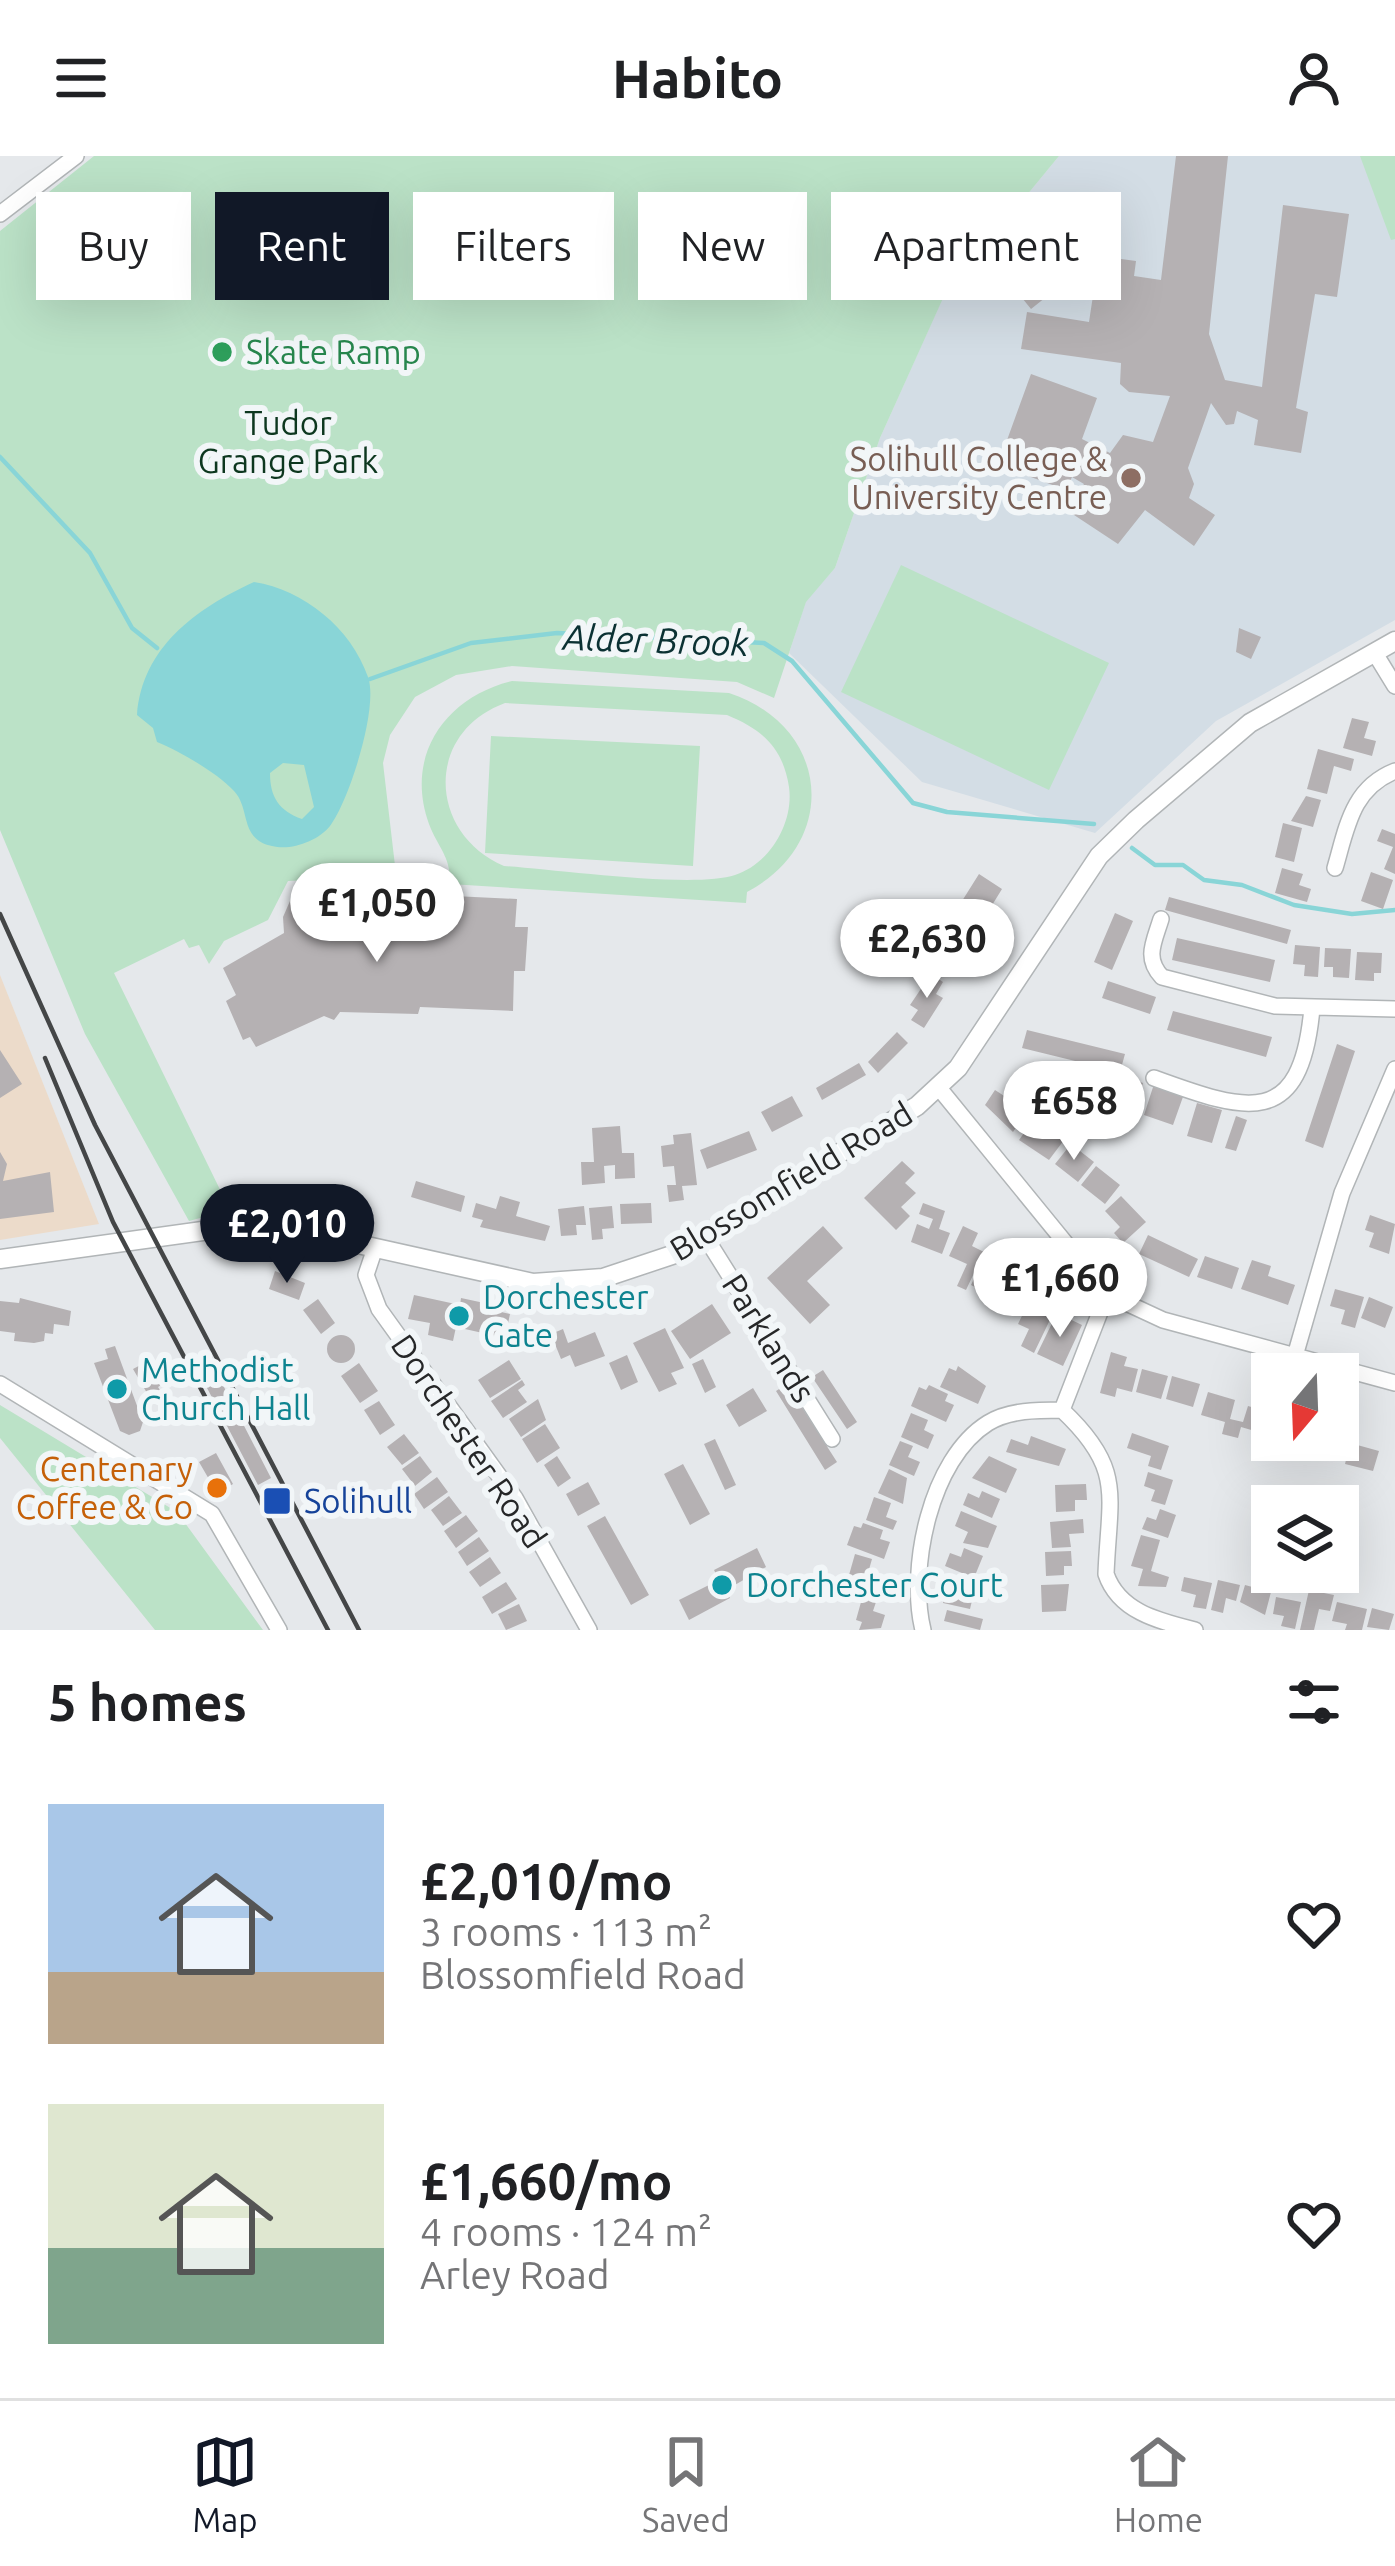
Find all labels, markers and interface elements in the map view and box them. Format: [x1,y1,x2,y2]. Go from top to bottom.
icon: menu [48,45,114,111]
icon: person [1281,45,1347,111]
text: Habito [612,48,783,108]
chip: Buy [36,192,191,300]
chip: Rent [215,192,389,300]
chip: Filters [413,192,614,300]
chip: New [638,192,807,300]
chip: Apartment [831,192,1121,300]
place label: Skate Ramp [246,333,421,370]
marker: Skate Ramp [209,339,235,365]
park label: Tudor Grange Park [198,404,379,479]
place label: Solihull College & University Centre [850,440,1107,515]
marker: Solihull College & University Centre [1118,465,1144,491]
water label: Alder Brook [560,616,750,663]
pin: £1,050 [279,863,475,965]
text: £1,050 [317,880,437,923]
pin: £2,630 [829,899,1025,1001]
text: £2,630 [867,916,987,959]
pin: £658 [1003,1061,1145,1163]
text: £658 [1030,1078,1118,1121]
street label: Blossomfield Road [663,1094,918,1267]
pin: £2,010 [189,1184,385,1286]
text: £2,010 [227,1201,347,1244]
pin: £1,660 [962,1238,1158,1340]
text: £1,660 [1000,1255,1120,1298]
street label: Parklands [716,1267,823,1408]
place label: Dorchester Gate [483,1278,649,1353]
marker: Dorchester Gate [446,1303,472,1329]
street label: Dorchester Road [384,1327,554,1554]
place label: Methodist Church Hall [141,1351,310,1426]
north arrow [1251,1353,1359,1461]
map controls [1251,1353,1359,1593]
marker: Methodist Church Hall [104,1376,130,1402]
place label: Centenary Coffee & Co [16,1450,193,1525]
marker: Centenary Coffee & Co [204,1475,230,1501]
place label: Solihull [304,1482,412,1519]
marker: Solihull [261,1485,293,1517]
button: layers [1251,1485,1359,1593]
place label: Dorchester Court [746,1566,1003,1603]
marker: Dorchester Court [709,1572,735,1598]
icon: filters [1281,1669,1347,1735]
text: 5 homes [48,1673,247,1731]
icon: home [144,1852,288,1996]
text: £2,010/mo [420,1852,672,1910]
icon: heart [1281,1891,1347,1957]
text: 3 rooms · 113 m² [420,1910,712,1953]
text: Blossomfield Road [420,1953,746,1996]
icon: home [144,2152,288,2296]
text: £1,660/mo [420,2152,672,2210]
icon: heart [1281,2191,1347,2257]
text: 4 rooms · 124 m² [420,2210,712,2253]
text: Arley Road [420,2253,610,2296]
tab: Map [192,2429,258,2538]
tab: Saved [642,2429,730,2538]
tab: Home [1114,2429,1203,2538]

